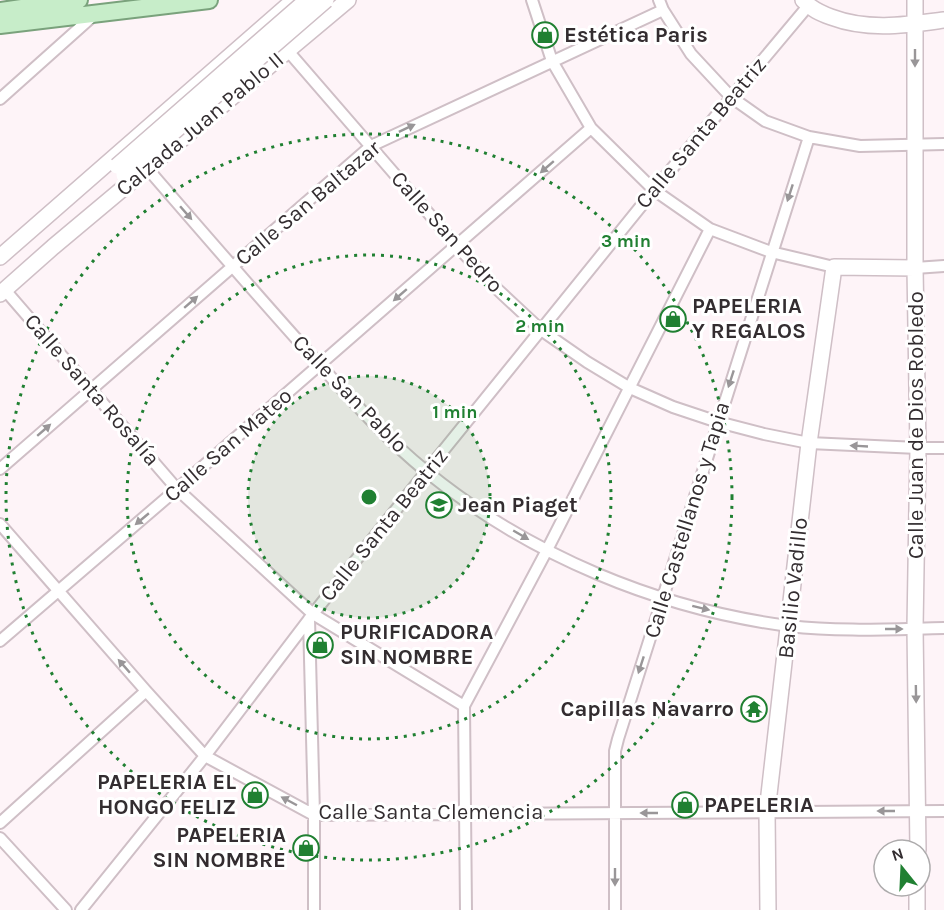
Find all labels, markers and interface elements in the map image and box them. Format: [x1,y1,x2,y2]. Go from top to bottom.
shop icon: Estética Paris [530,20,560,50]
place label: Estética Paris [564,22,708,48]
street label: Calzada Juan Pablo II [111,46,289,202]
one-way arrow [910,49,920,68]
street label: Calle Santa Beatriz [630,52,772,214]
one-way arrow [399,124,416,133]
street label: Calle San Baltazar [230,135,386,271]
one-way arrow [540,160,555,173]
street label: Calle San Pedro [386,166,508,298]
one-way arrow [785,184,795,202]
one-way arrow [179,205,192,221]
text: 3 min [601,230,651,252]
one-way arrow [393,288,408,301]
street label: Calle Juan de Dios Robledo [903,291,929,559]
place label: PAPELERIA Y REGALOS [692,293,806,344]
one-way arrow [183,296,198,309]
shop icon: PAPELERIA Y REGALOS [658,304,688,334]
street label: Calle Santa Rosalía [19,309,165,471]
text: 2 min [515,315,565,337]
street label: Calle San Pablo [287,330,413,458]
one-way arrow [726,370,735,388]
street label: Calle San Mateo [159,382,297,508]
street label: Calle Castellanos y Tapia [639,399,735,641]
text: 1 min [432,401,478,423]
one-way arrow [36,424,51,437]
one-way arrow [850,441,869,450]
street label: Calle Santa Beatriz [314,443,454,607]
centre of rings [359,487,379,507]
school or university icon: Jean Piaget [424,490,454,520]
place label: Jean Piaget [458,492,578,518]
one-way arrow [135,512,150,525]
street label: Basilio Vadillo [773,516,813,660]
one-way arrow [513,530,529,541]
one-way arrow [692,604,710,614]
place label: PURIFICADORA SIN NOMBRE [340,619,494,670]
one-way arrow [885,624,904,633]
shop icon: PURIFICADORA SIN NOMBRE [305,630,335,660]
one-way arrow [636,656,646,674]
one-way arrow [118,658,131,674]
one-way arrow [911,685,921,704]
temple icon: Capillas Navarro [739,694,769,724]
place label: Capillas Navarro [560,696,734,722]
place label: PAPELERIA EL HONGO FELIZ [97,769,236,820]
shop icon: PAPELERIA EL HONGO FELIZ [240,780,270,810]
shop icon: PAPELERIA [670,790,700,820]
place label: PAPELERIA [704,792,814,818]
one-way arrow [280,796,297,806]
street label: Calle Santa Clemencia [319,799,543,825]
one-way arrow [876,807,895,816]
one-way arrow [639,808,658,818]
place label: PAPELERIA SIN NOMBRE [153,822,286,873]
shop icon: PAPELERIA SIN NOMBRE [291,833,321,863]
north arrow [872,838,932,898]
text: N [889,843,906,865]
one-way arrow [610,868,620,887]

